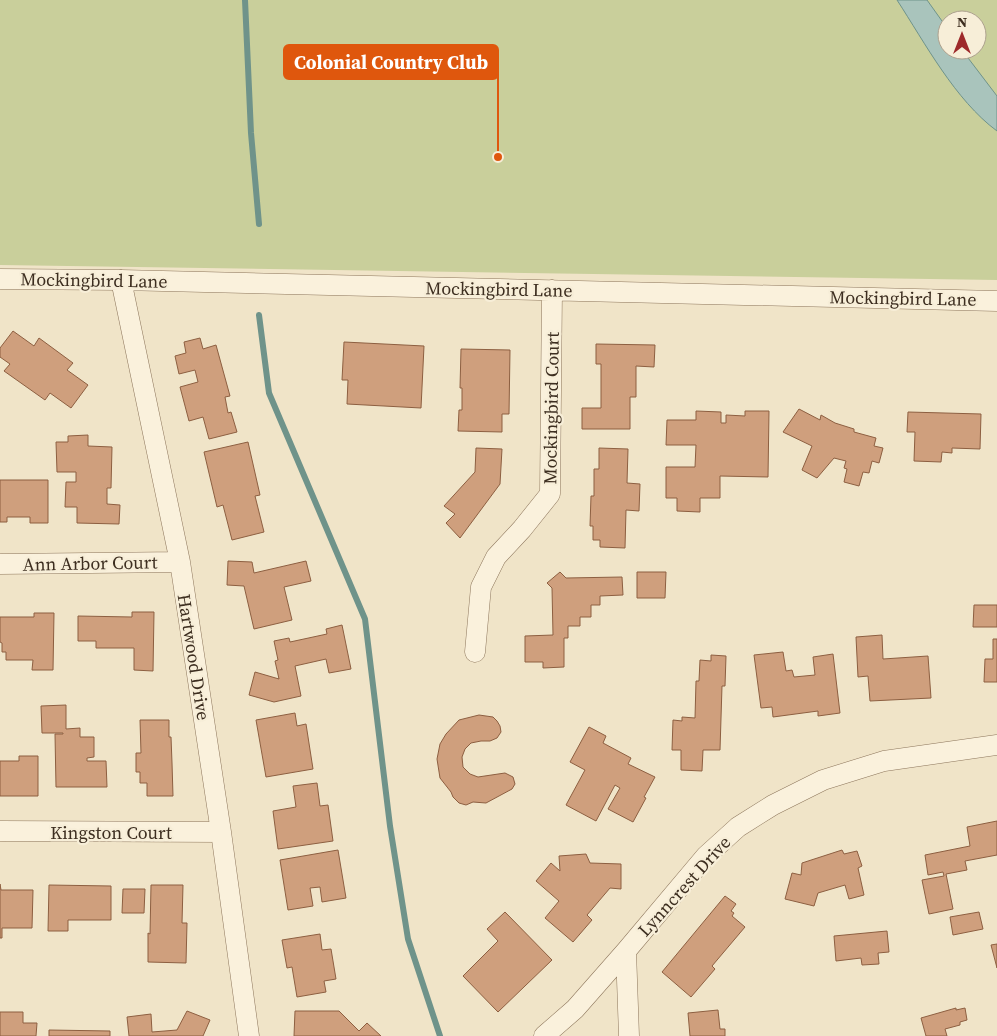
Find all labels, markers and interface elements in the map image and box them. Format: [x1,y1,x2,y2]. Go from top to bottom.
north arrow [937,10,987,60]
text: N [957,12,967,32]
callout: Colonial Country Club [284,45,498,79]
text: Colonial Country Club [294,49,489,75]
street label: Mockingbird Lane [20,266,168,294]
street label: Mockingbird Lane [425,275,573,303]
street label: Mockingbird Lane [829,284,977,312]
street label: Mockingbird Court [537,331,565,484]
street label: Ann Arbor Court [22,549,158,577]
street label: Hartwood Drive [172,592,216,722]
street label: Kingston Court [50,820,172,845]
street label: Lynncrest Drive [632,830,736,942]

